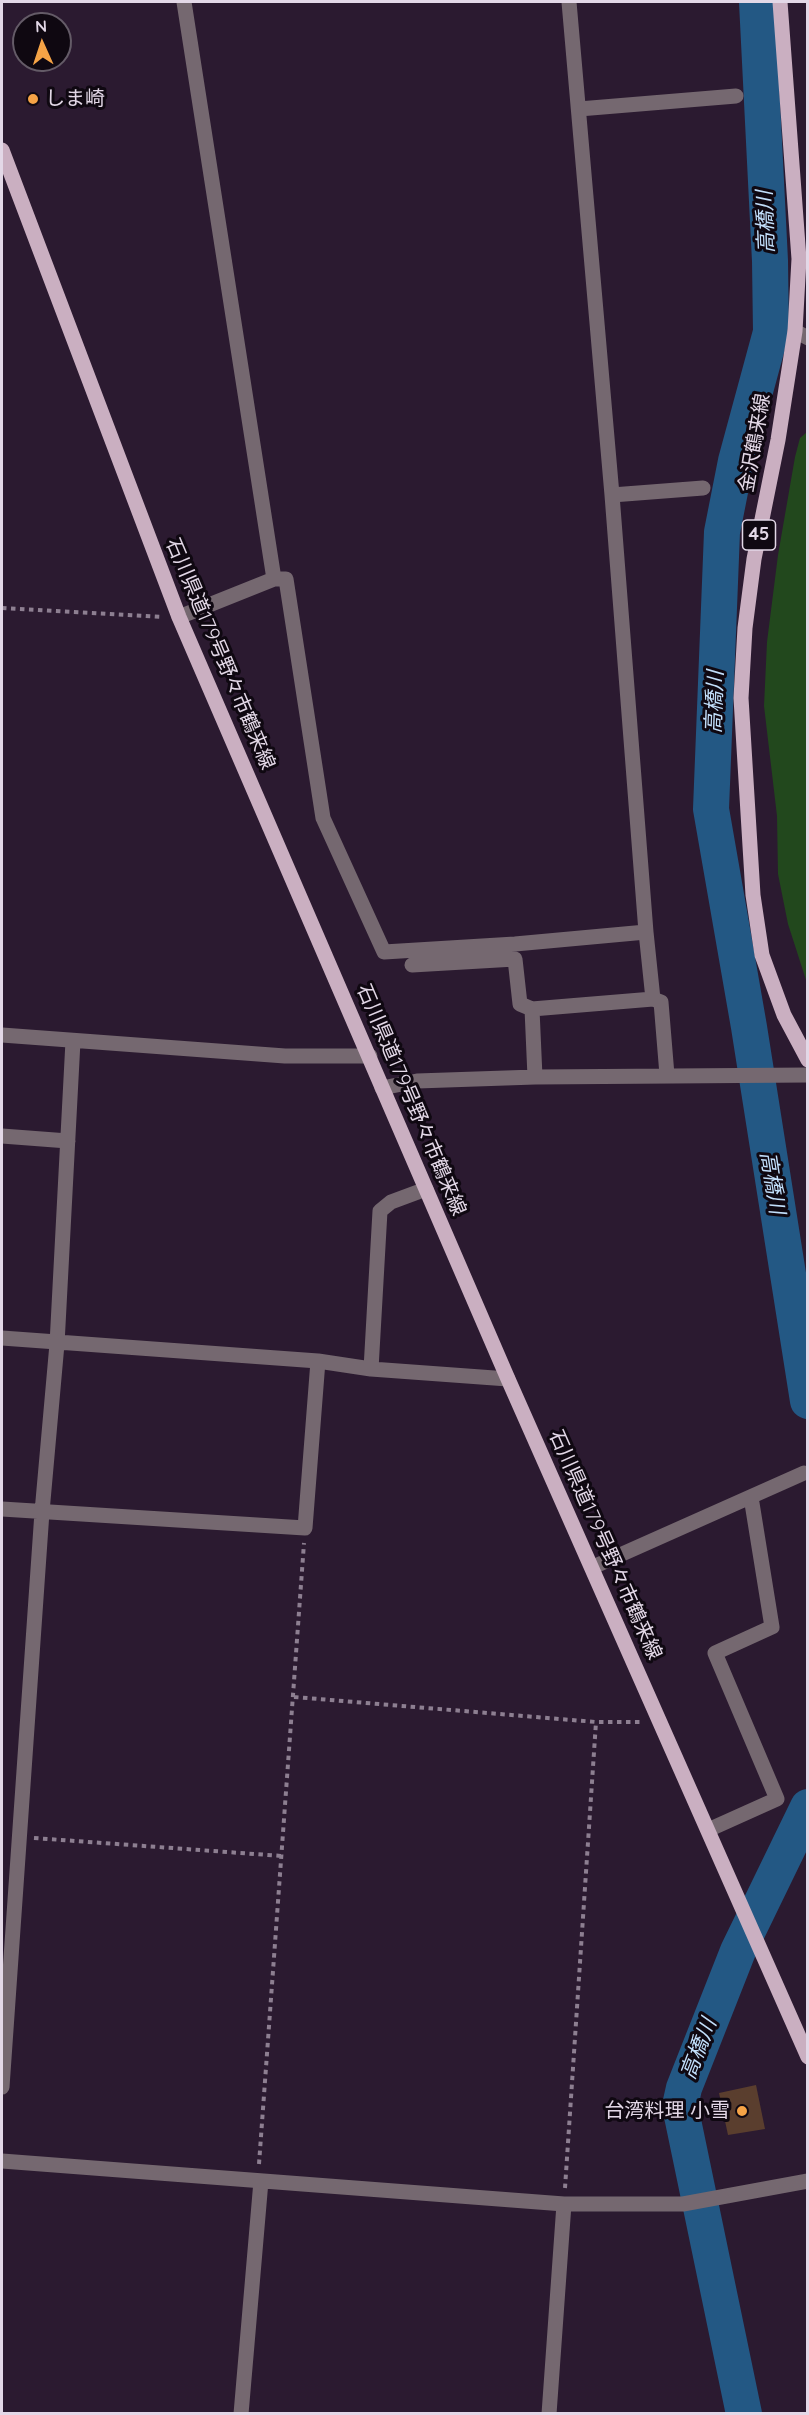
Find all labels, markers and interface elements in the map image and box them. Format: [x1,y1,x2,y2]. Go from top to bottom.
north arrow [12,12,72,72]
text: N [35,16,48,36]
place label: しま崎 [45,87,105,111]
marker: しま崎 [26,92,40,106]
water label: 高橋川 [752,190,780,254]
street label: 金沢鶴来線 [734,392,776,494]
road number: 45 [742,520,776,550]
street label: 石川県道179号野々市鶴来線 [160,535,280,773]
water label: 高橋川 [701,670,729,734]
street label: 石川県道179号野々市鶴来線 [351,981,471,1219]
water label: 高橋川 [755,1150,789,1216]
street label: 石川県道179号野々市鶴来線 [543,1426,667,1664]
water label: 高橋川 [676,2015,722,2083]
place label: 台湾料理 小雪 [605,2099,730,2123]
marker: 台湾料理 小雪 [735,2104,749,2118]

